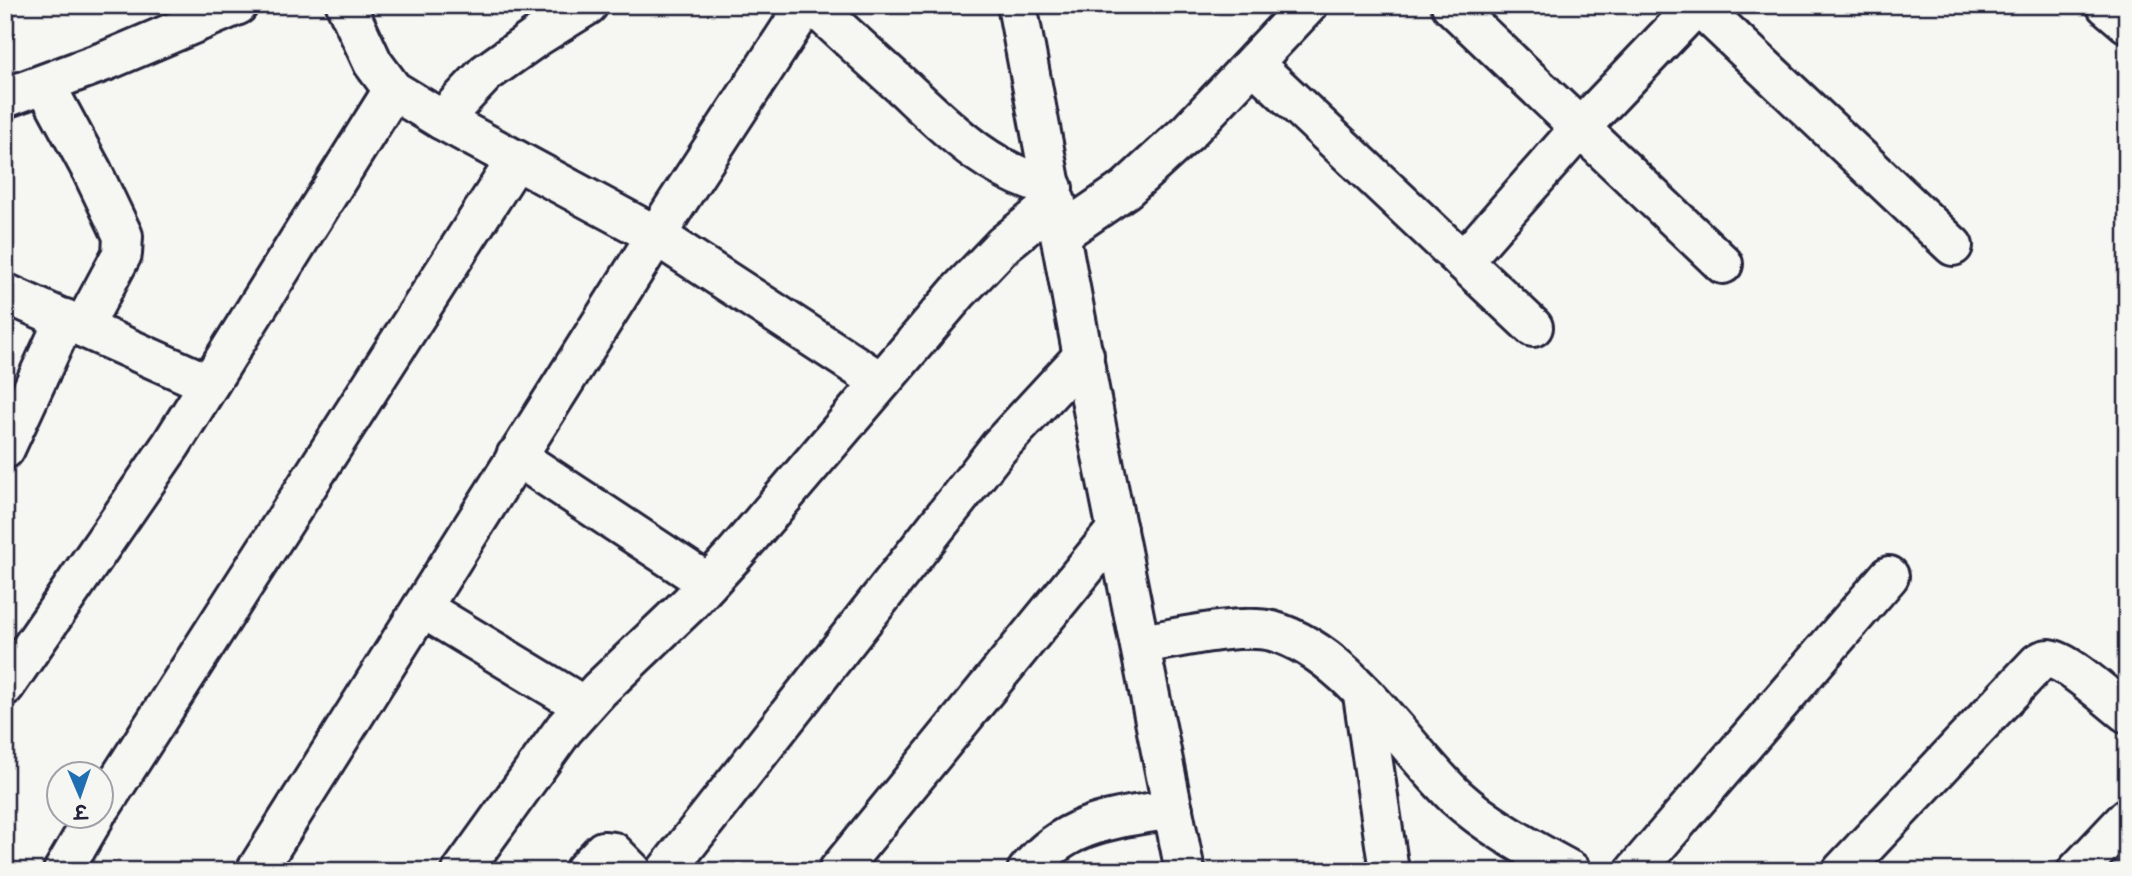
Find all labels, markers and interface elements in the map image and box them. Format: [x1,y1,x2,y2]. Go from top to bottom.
north arrow [46,760,116,830]
text: उ [72,800,89,823]

